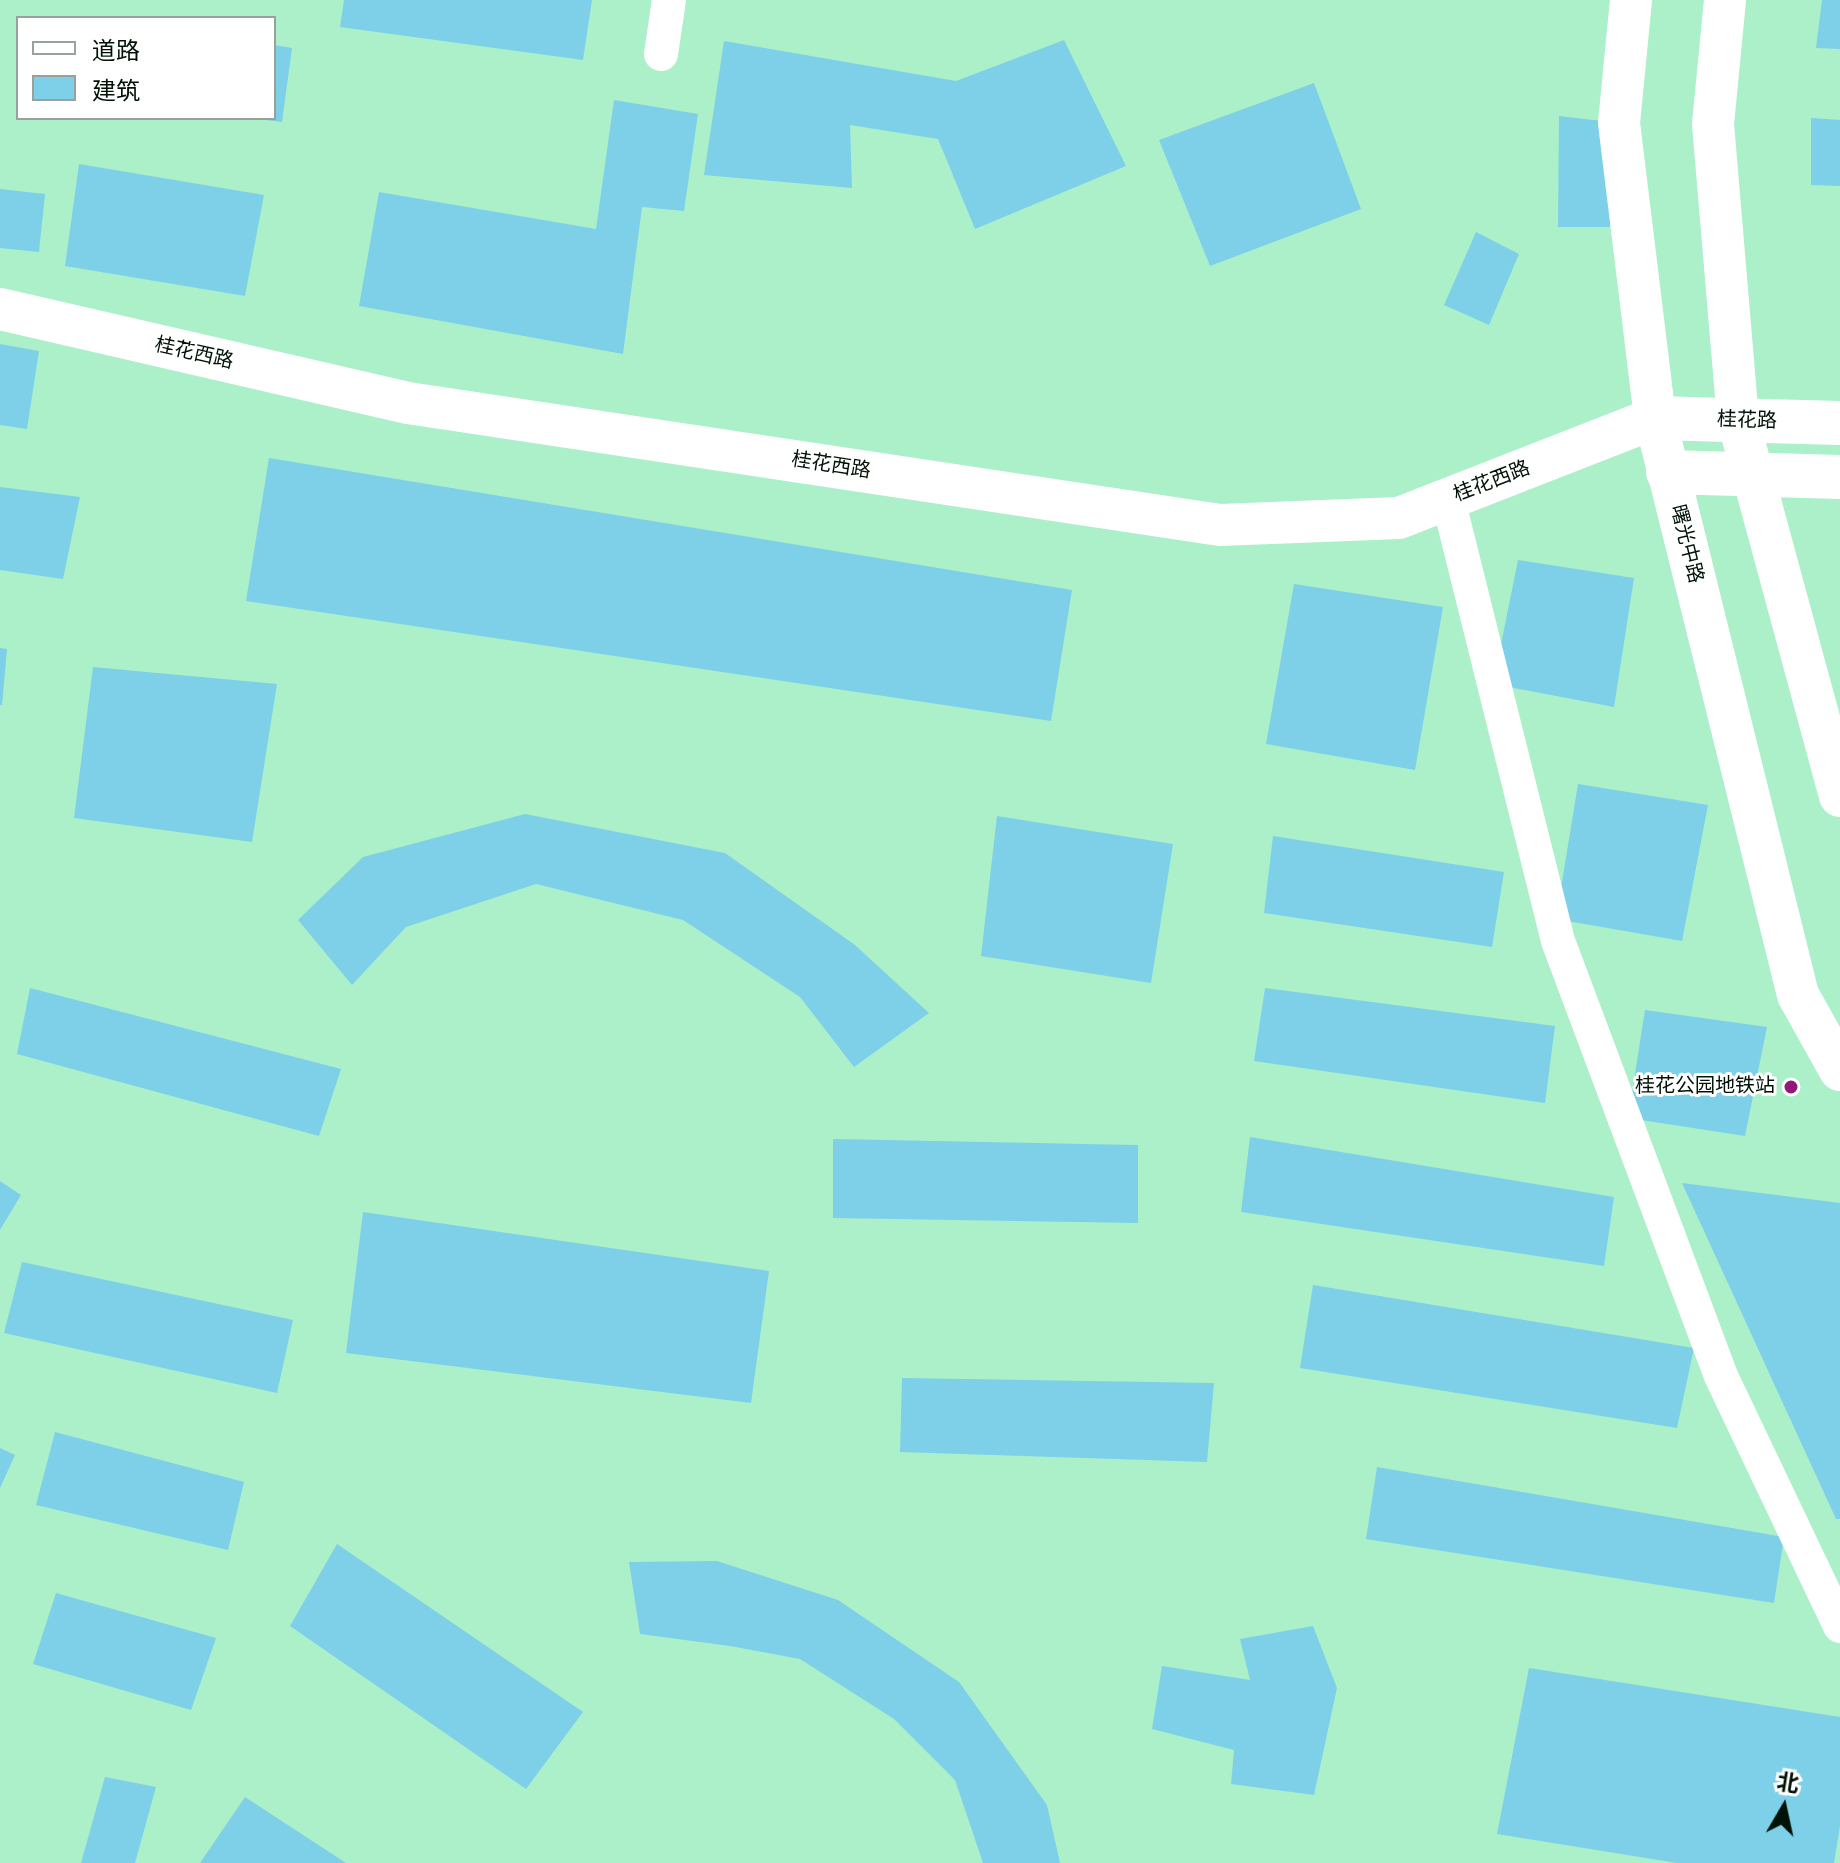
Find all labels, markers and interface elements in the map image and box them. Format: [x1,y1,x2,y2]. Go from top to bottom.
legend [16,16,276,120]
text: 道路 [92,35,140,66]
text: 建筑 [92,75,140,106]
street label: 桂花西路 [152,333,236,375]
street label: 桂花路 [1717,408,1777,434]
street label: 桂花西路 [790,448,872,484]
street label: 桂花西路 [1450,456,1534,508]
street label: 曙光中路 [1665,502,1707,586]
place label: 桂花公园地铁站 [1635,1075,1775,1099]
marker: 桂花公园地铁站 [1782,1078,1800,1096]
north arrow [1744,1767,1824,1847]
text: 北 [1775,1767,1801,1799]

